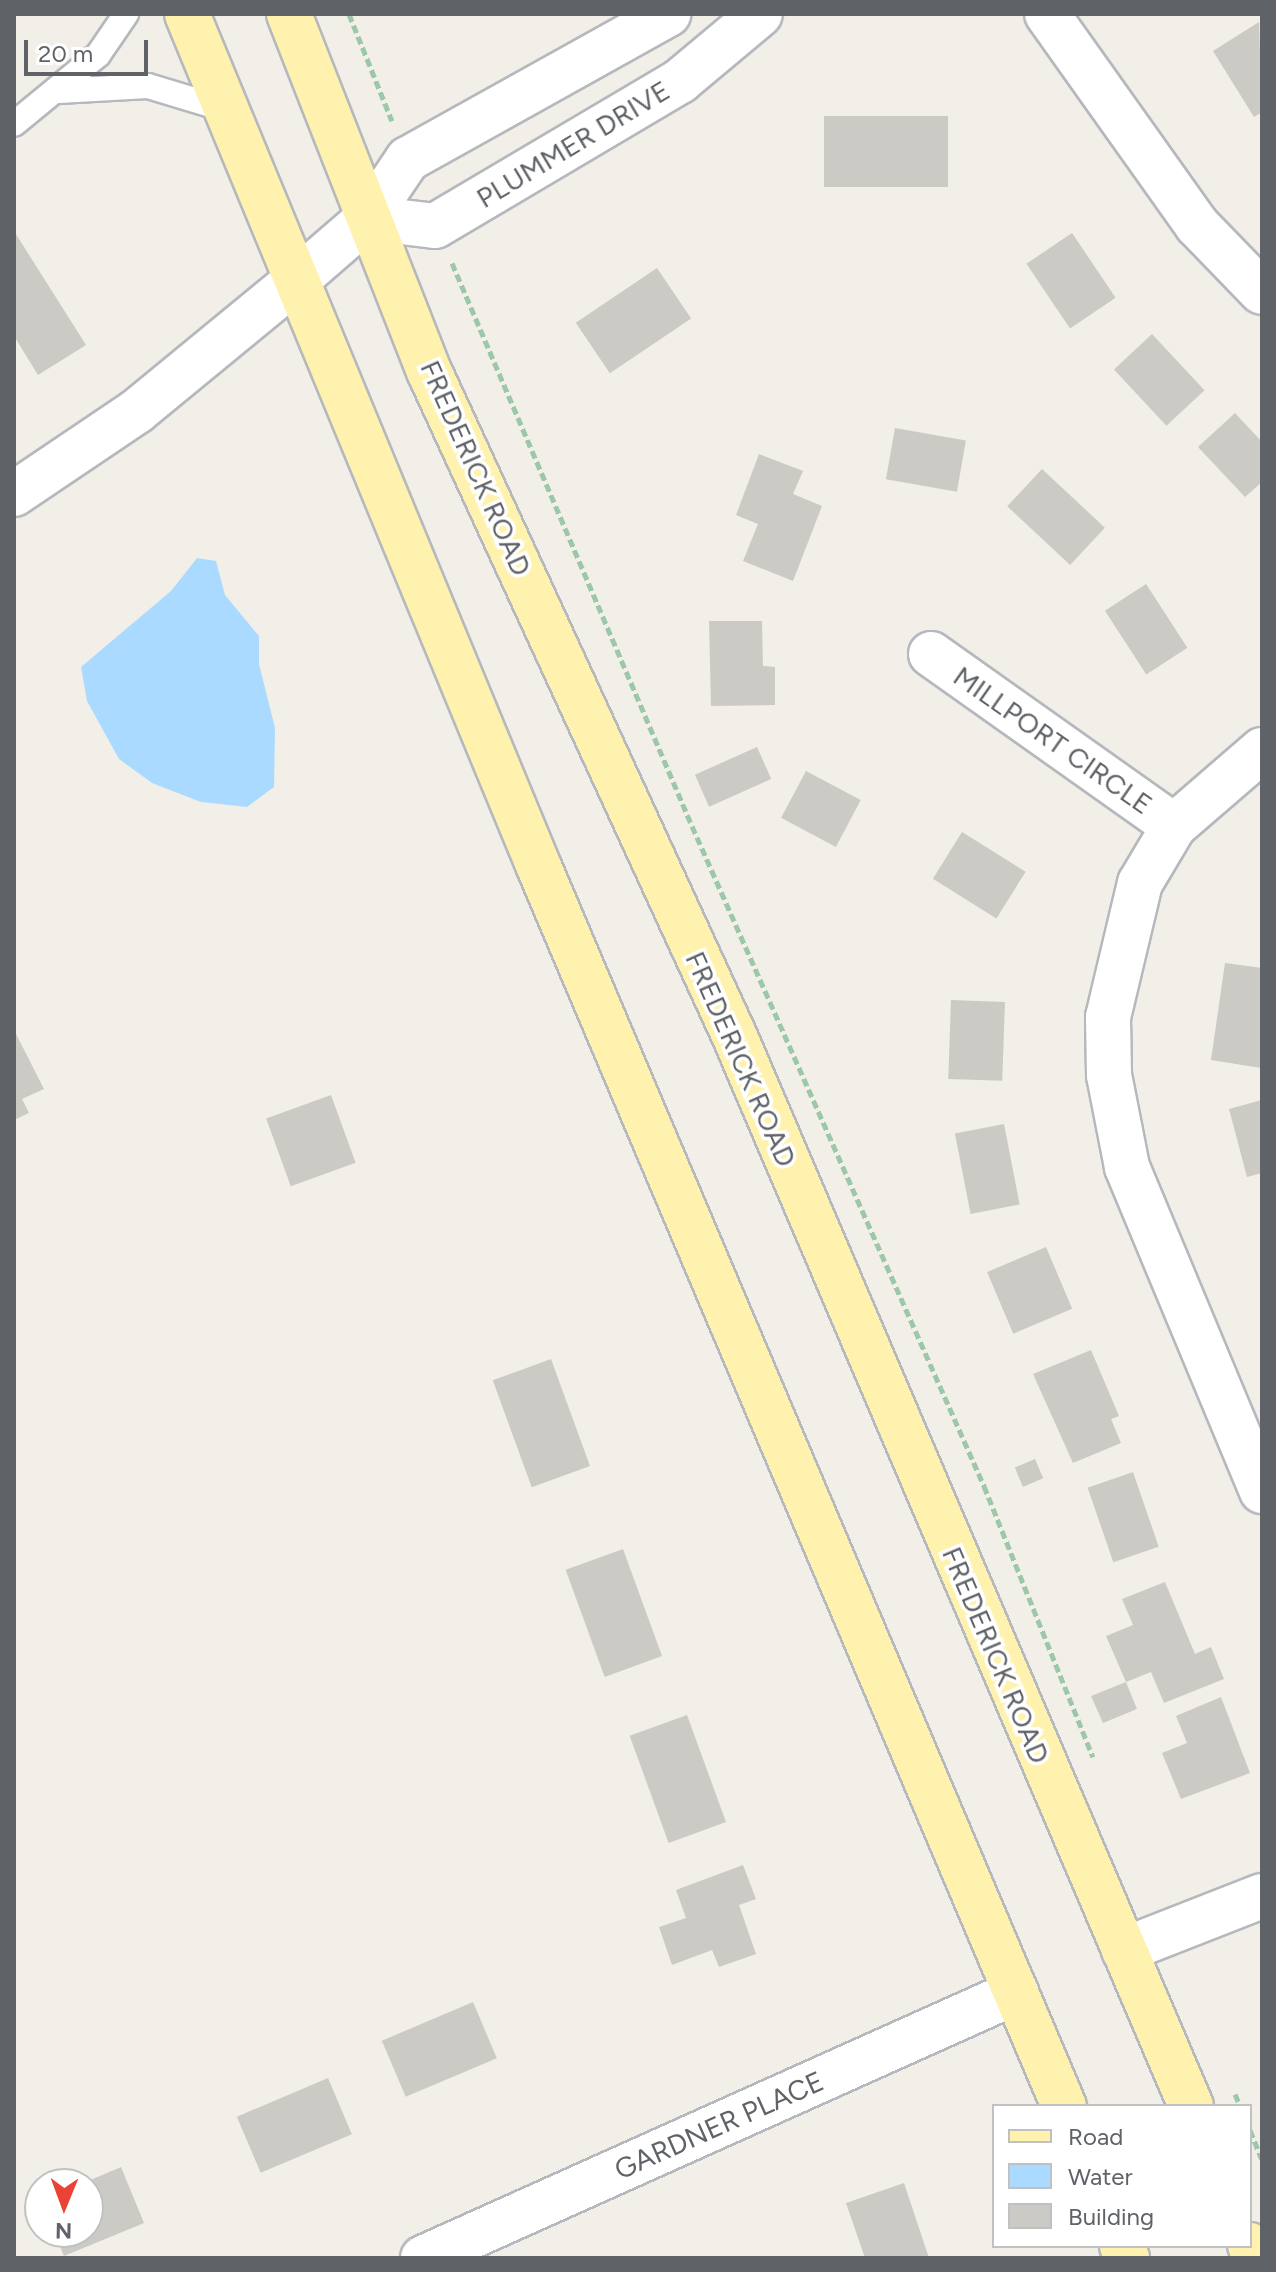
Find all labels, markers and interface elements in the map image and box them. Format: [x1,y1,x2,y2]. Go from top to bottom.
scale bar [28,24,152,74]
text: 20 m [38,39,93,68]
street label: PLUMMER DRIVE [470,73,676,215]
street label: FREDERICK ROAD [413,355,539,581]
street label: MILLPORT CIRCLE [947,659,1159,821]
street label: FREDERICK ROAD [678,946,804,1172]
street label: FREDERICK ROAD [935,1542,1057,1768]
street label: GARDNER PLACE [609,2064,829,2186]
legend [992,2104,1252,2248]
text: Road [1068,2122,1123,2151]
text: Water [1068,2162,1133,2191]
north arrow [24,2168,104,2248]
text: Building [1068,2202,1154,2231]
text: N [55,2217,72,2244]

